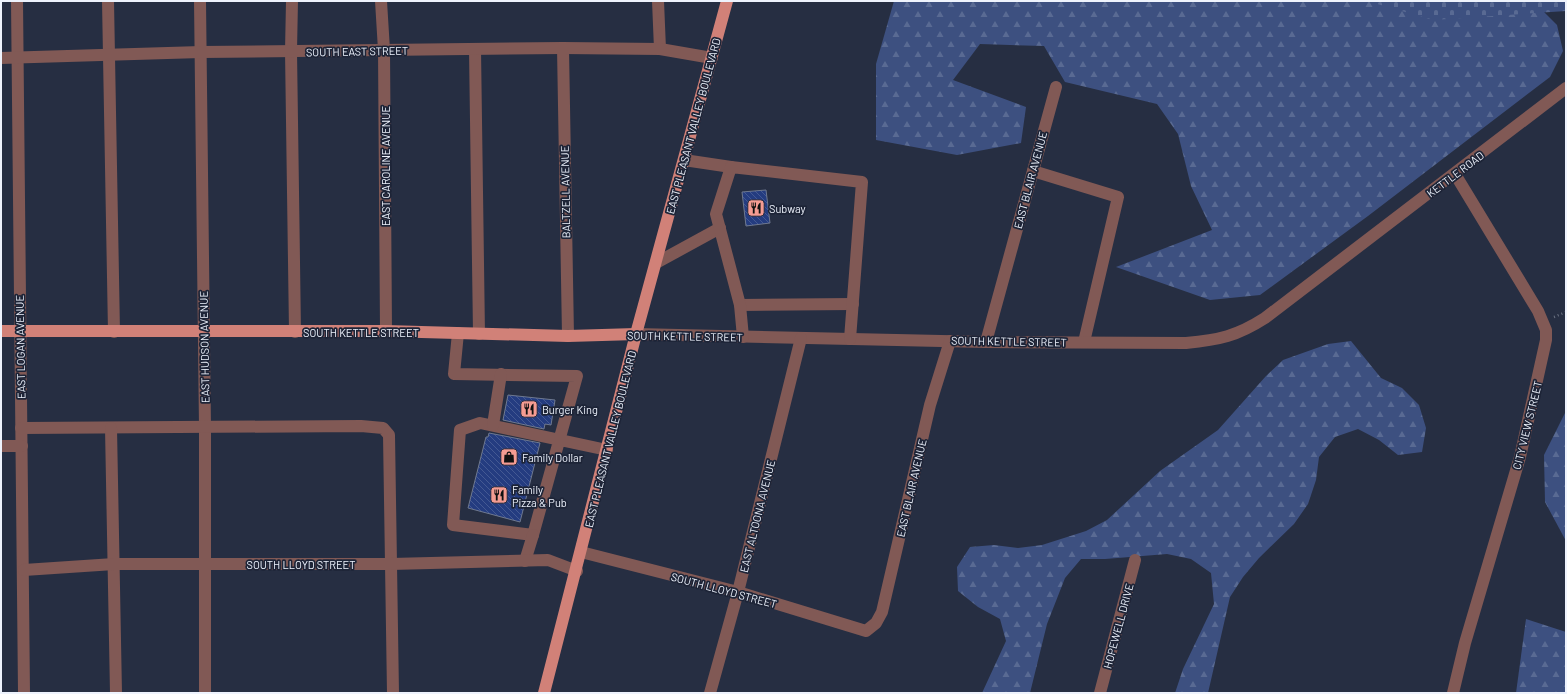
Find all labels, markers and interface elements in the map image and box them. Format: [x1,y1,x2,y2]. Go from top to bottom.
street label: EAST PLEASANT VALLEY BOULEVARD [663,36,723,215]
street label: SOUTH EAST STREET [306,44,408,58]
street label: EAST CAROLINE AVENUE [379,106,392,226]
street label: EAST BLAIR AVENUE [1011,130,1049,230]
street label: BALTZELL AVENUE [558,145,572,238]
street label: KETTLE ROAD [1424,148,1486,200]
restaurant icon: Subway [746,198,766,218]
place label: Subway [769,202,806,215]
street label: EAST HUDSON AVENUE [197,291,211,403]
street label: EAST LOGAN AVENUE [13,295,27,399]
street label: SOUTH KETTLE STREET [303,326,419,339]
street label: SOUTH KETTLE STREET [627,328,743,344]
street label: SOUTH KETTLE STREET [951,333,1067,349]
street label: EAST PLEASANT VALLEY BOULEVARD [582,349,638,529]
street label: CITY VIEW STREET [1510,379,1544,471]
restaurant icon: Burger King [519,399,539,419]
place label: Burger King [542,403,598,416]
street label: EAST BLAIR AVENUE [893,437,929,538]
shop icon: Family Dollar [499,447,519,467]
place label: Family Dollar [522,451,583,464]
street label: EAST ALTOONA AVENUE [737,458,777,574]
place label: Family Pizza & Pub [512,483,567,509]
restaurant icon: Family Pizza & Pub [489,485,509,505]
street label: SOUTH LLOYD STREET [246,558,356,571]
street label: SOUTH LLOYD STREET [670,570,778,610]
street label: HOPEWELL DRIVE [1100,582,1136,670]

